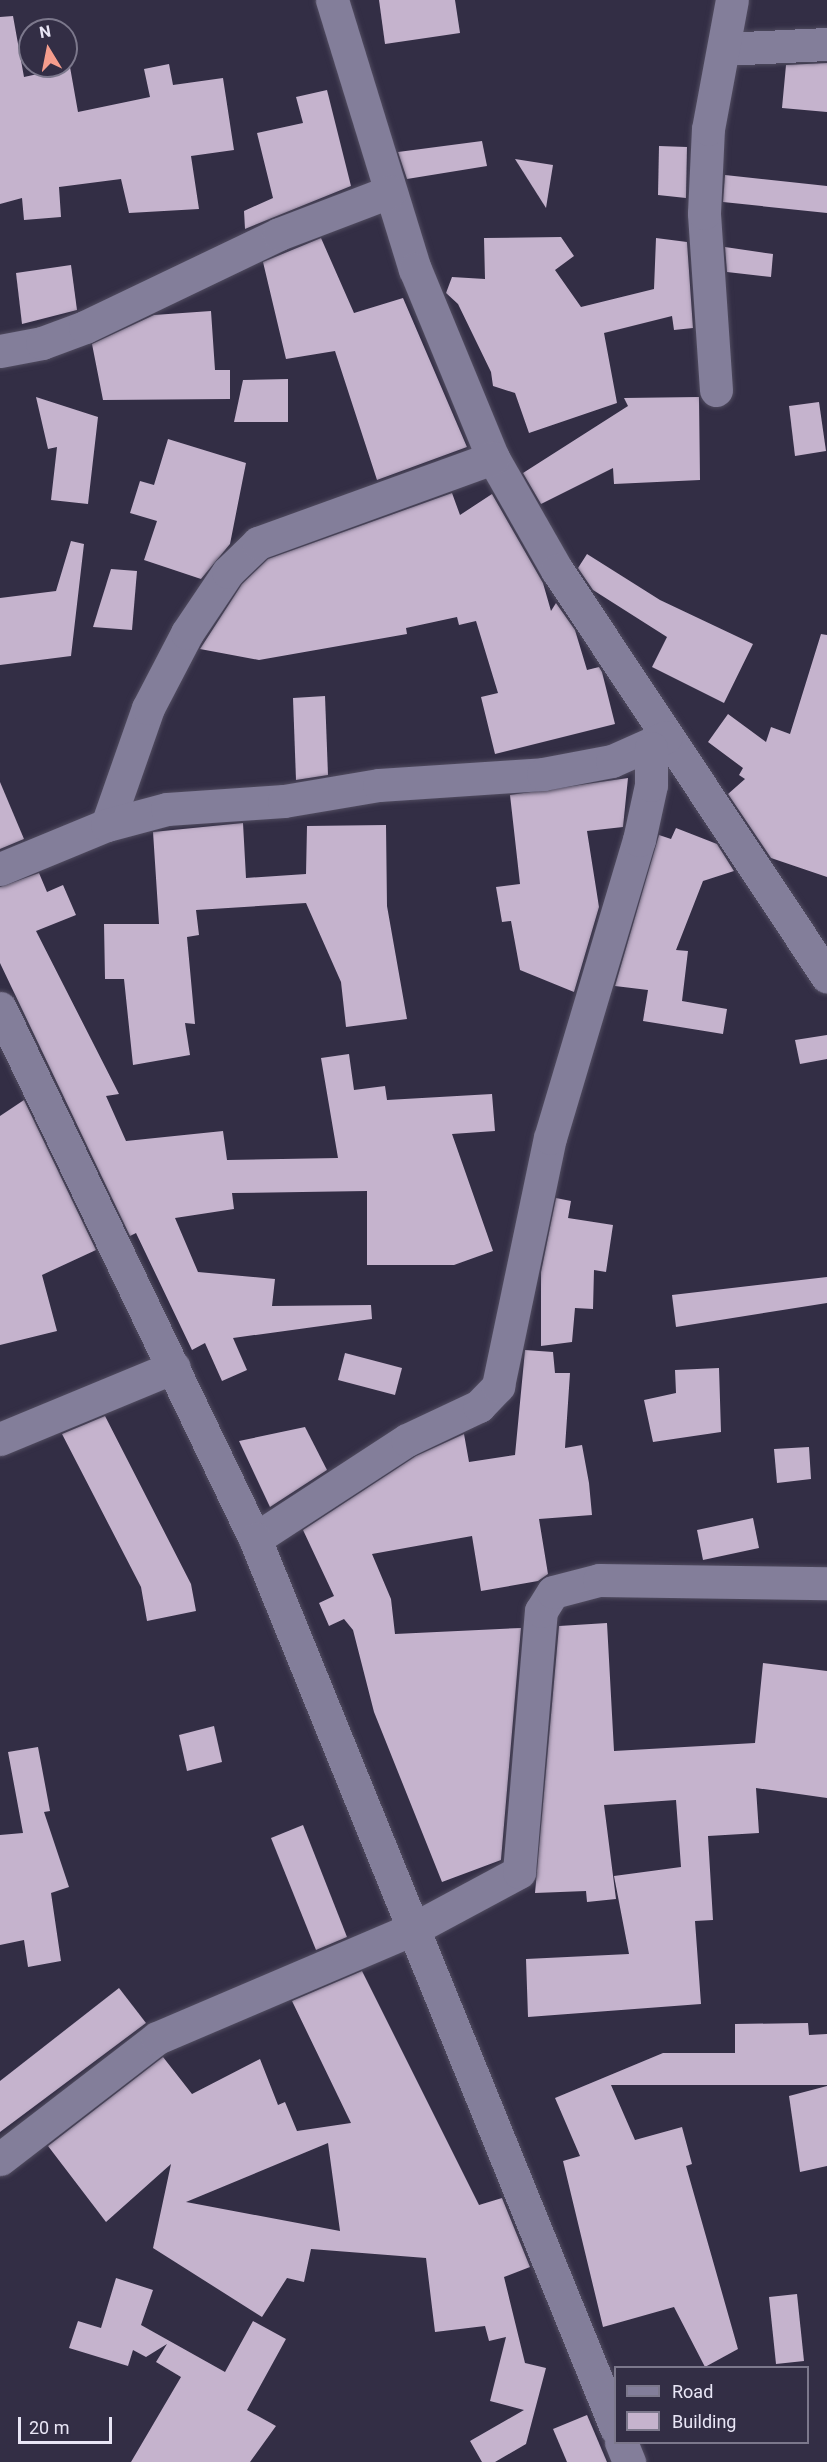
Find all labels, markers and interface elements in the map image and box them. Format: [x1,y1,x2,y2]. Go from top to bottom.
north arrow [18,18,78,78]
text: N [38,21,52,42]
legend [614,2366,809,2444]
text: Road [672,2381,713,2402]
scale bar [21,2405,116,2443]
text: Building [672,2411,736,2432]
text: 20 m [29,2417,69,2438]

